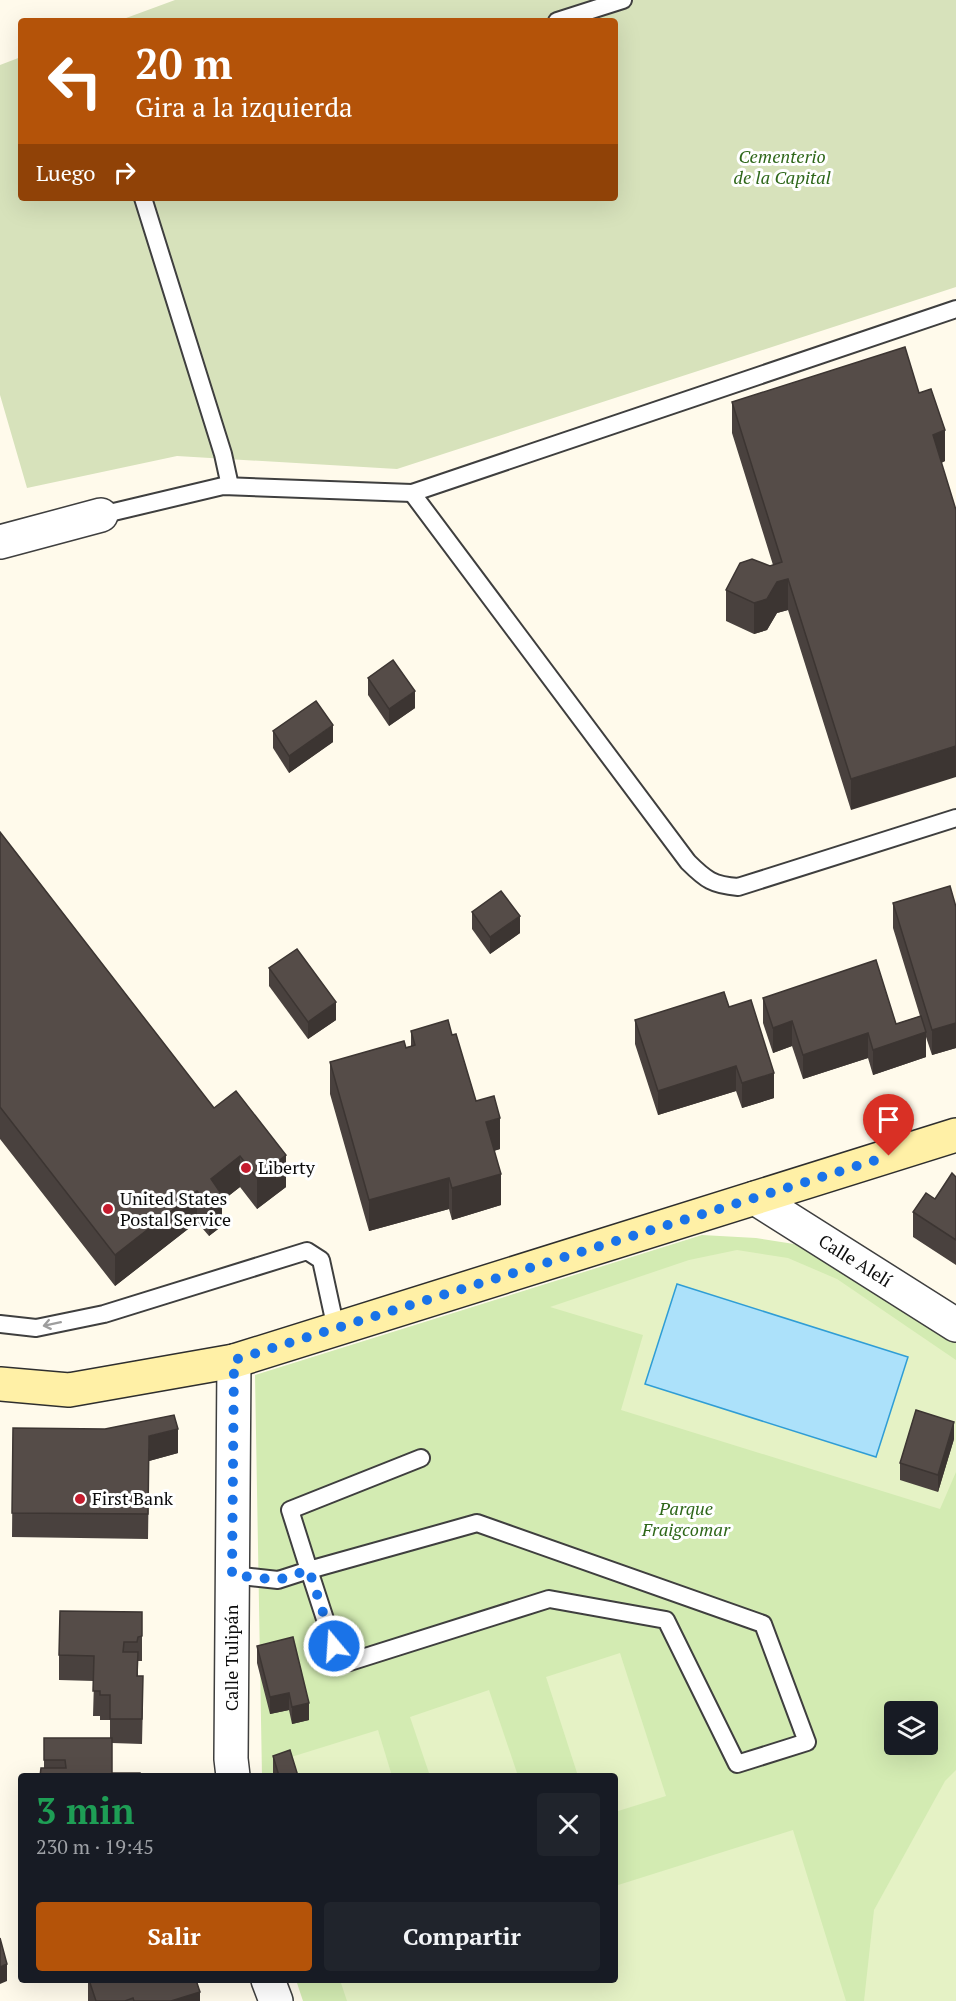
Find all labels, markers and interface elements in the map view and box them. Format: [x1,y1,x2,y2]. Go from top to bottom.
text: 20 m [135,35,233,91]
icon: left [36,42,114,120]
text: Gira a la izquierda [135,89,353,125]
park label: Cementerio de la Capital [733,144,831,189]
icon: right [108,156,141,189]
text: Luego [36,158,96,187]
pin [863,1094,914,1156]
icon: arrive [872,1103,905,1136]
place label: Liberty [258,1155,316,1179]
marker: Liberty [239,1161,253,1175]
place label: United States Postal Service [120,1186,231,1231]
marker: United States Postal Service [101,1202,115,1216]
street label: Calle Alelí [814,1228,897,1292]
one-way arrow [43,1319,63,1330]
place label: First Bank [92,1486,174,1510]
marker: First Bank [73,1492,87,1506]
park label: Parque Fraigcomar [641,1496,731,1541]
street label: Calle Tulipán [219,1604,243,1711]
position arrow [302,1614,366,1678]
map controls [884,1701,938,1755]
button: layers [884,1701,938,1755]
text: 3 min [36,1787,134,1834]
button: close [537,1793,600,1856]
text: 230 m · 19:45 [36,1833,154,1860]
button: Salir [36,1902,312,1971]
button: Compartir [324,1902,600,1971]

